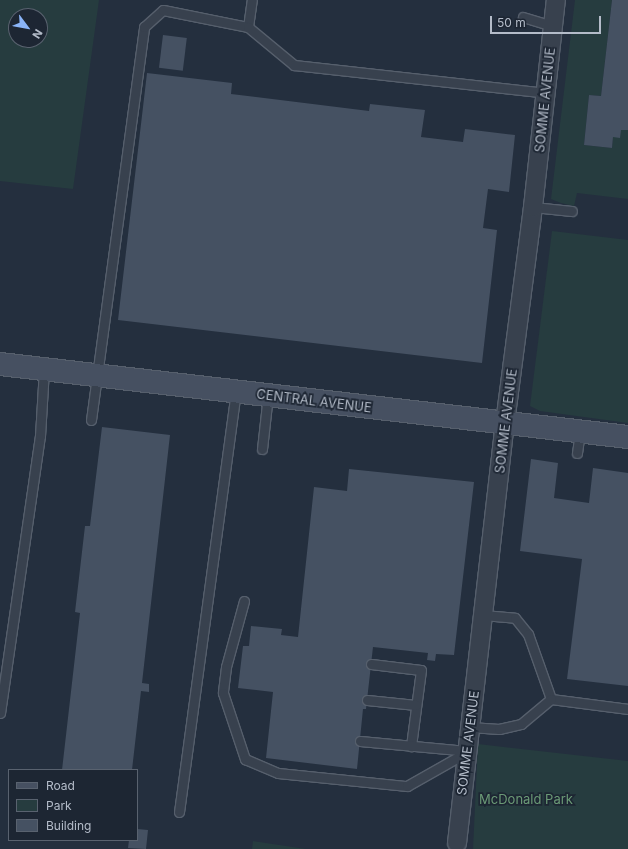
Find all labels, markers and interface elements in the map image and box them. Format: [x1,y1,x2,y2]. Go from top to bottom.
north arrow [8,8,48,48]
scale bar [492,8,603,34]
text: 50 m [497,15,526,30]
text: N [29,27,45,41]
street label: SOMME AVENUE [532,47,558,153]
street label: SOMME AVENUE [492,368,520,474]
street label: CENTRAL AVENUE [255,386,373,416]
street label: SOMME AVENUE [454,690,482,796]
legend [8,769,138,841]
text: Road [46,778,75,793]
park label: McDonald Park [479,791,573,807]
text: Park [46,798,72,813]
text: Building [46,818,91,833]

